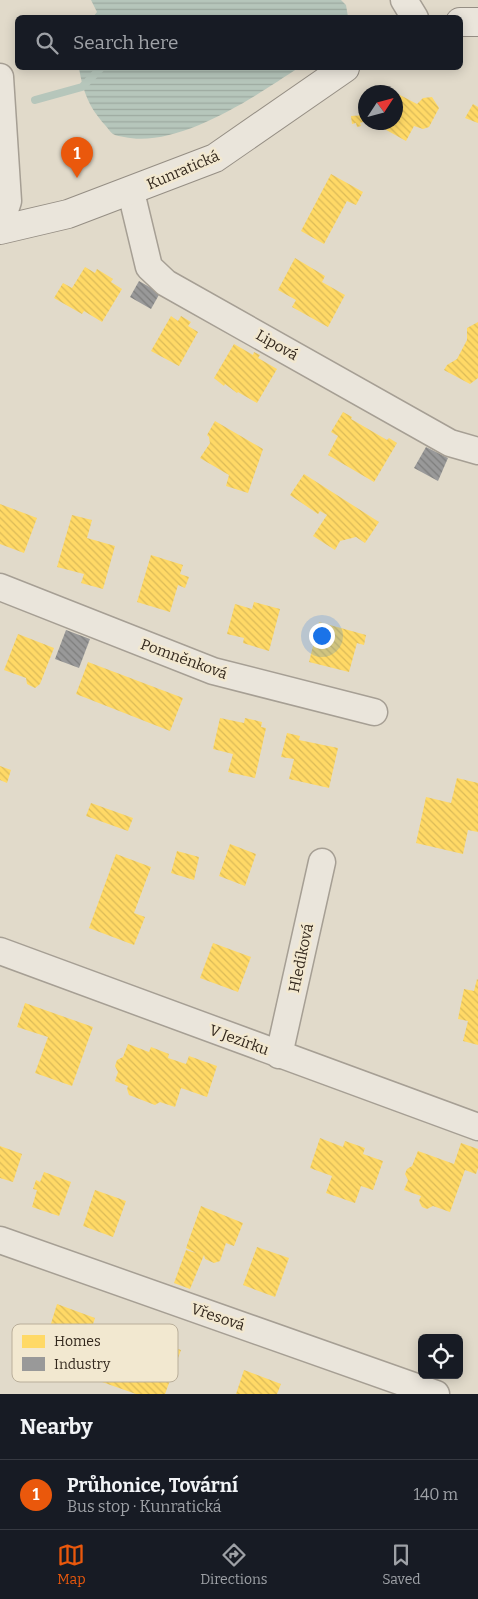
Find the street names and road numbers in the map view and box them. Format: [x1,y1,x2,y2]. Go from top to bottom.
street label: Kunratická [144,147,222,193]
street label: Lipová [253,326,301,364]
street label: Pomněnková [138,635,230,683]
street label: Hledíková [285,922,317,994]
street label: V Jezírku [207,1021,271,1059]
street label: Vřesová [189,1299,247,1335]

